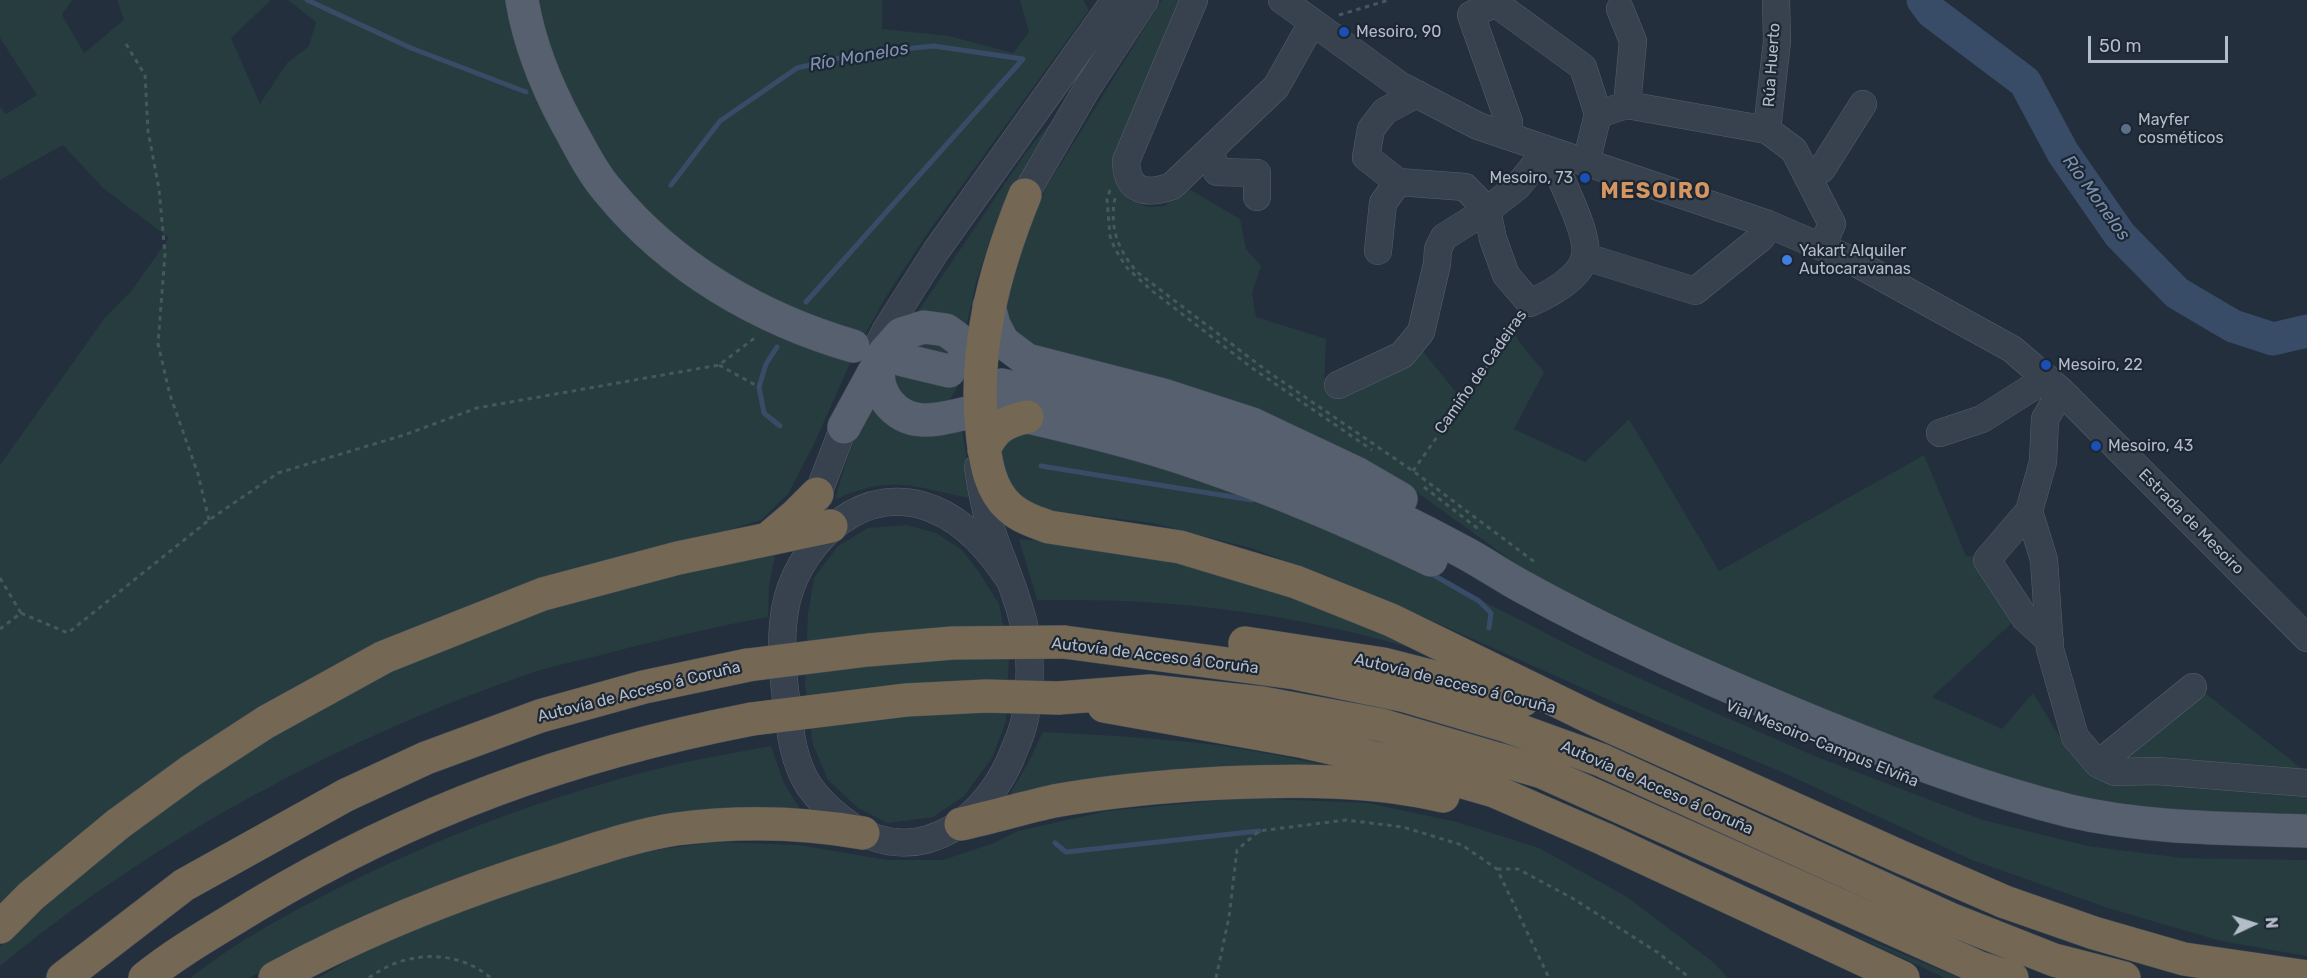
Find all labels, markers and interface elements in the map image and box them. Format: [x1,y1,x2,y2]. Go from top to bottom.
place label: Mesoiro, 90 [1356,22,1441,42]
street label: Rúa Huerto [1759,22,1785,108]
scale bar [2091,24,2230,62]
marker: Mesoiro, 90 [1337,25,1351,39]
text: 50 m [2099,35,2142,57]
water label: Río Monelos [808,38,910,76]
place label: Mayfer cosméticos [2138,110,2224,148]
marker: Mayfer cosméticos [2119,122,2133,136]
water label: Río Monelos [2058,151,2134,245]
place label: Mesoiro, 73 [1489,168,1573,188]
marker: Mesoiro, 73 [1578,171,1592,185]
district label: MESOIRO [1601,179,1711,205]
place label: Yakart Alquiler Autocaravanas [1799,241,1911,279]
marker: Yakart Alquiler Autocaravanas [1780,253,1794,267]
street label: Camiño de Cadeiras [1431,306,1531,438]
place label: Mesoiro, 22 [2058,355,2143,375]
marker: Mesoiro, 22 [2039,358,2053,372]
place label: Mesoiro, 43 [2108,436,2193,456]
marker: Mesoiro, 43 [2089,439,2103,453]
street label: Estrada de Mesoiro [2134,465,2248,579]
street label: Autovía de Acceso á Coruña [1050,634,1260,678]
street label: Autovía de acceso á Coruña [1352,650,1558,718]
street label: Autovía de Acceso á Coruña [535,657,743,727]
street label: Vial Mesoiro-Campus Elviña [1723,696,1921,792]
street label: Autovía de Acceso á Coruña [1558,737,1756,839]
north arrow [2223,894,2283,954]
text: N [2262,916,2281,929]

